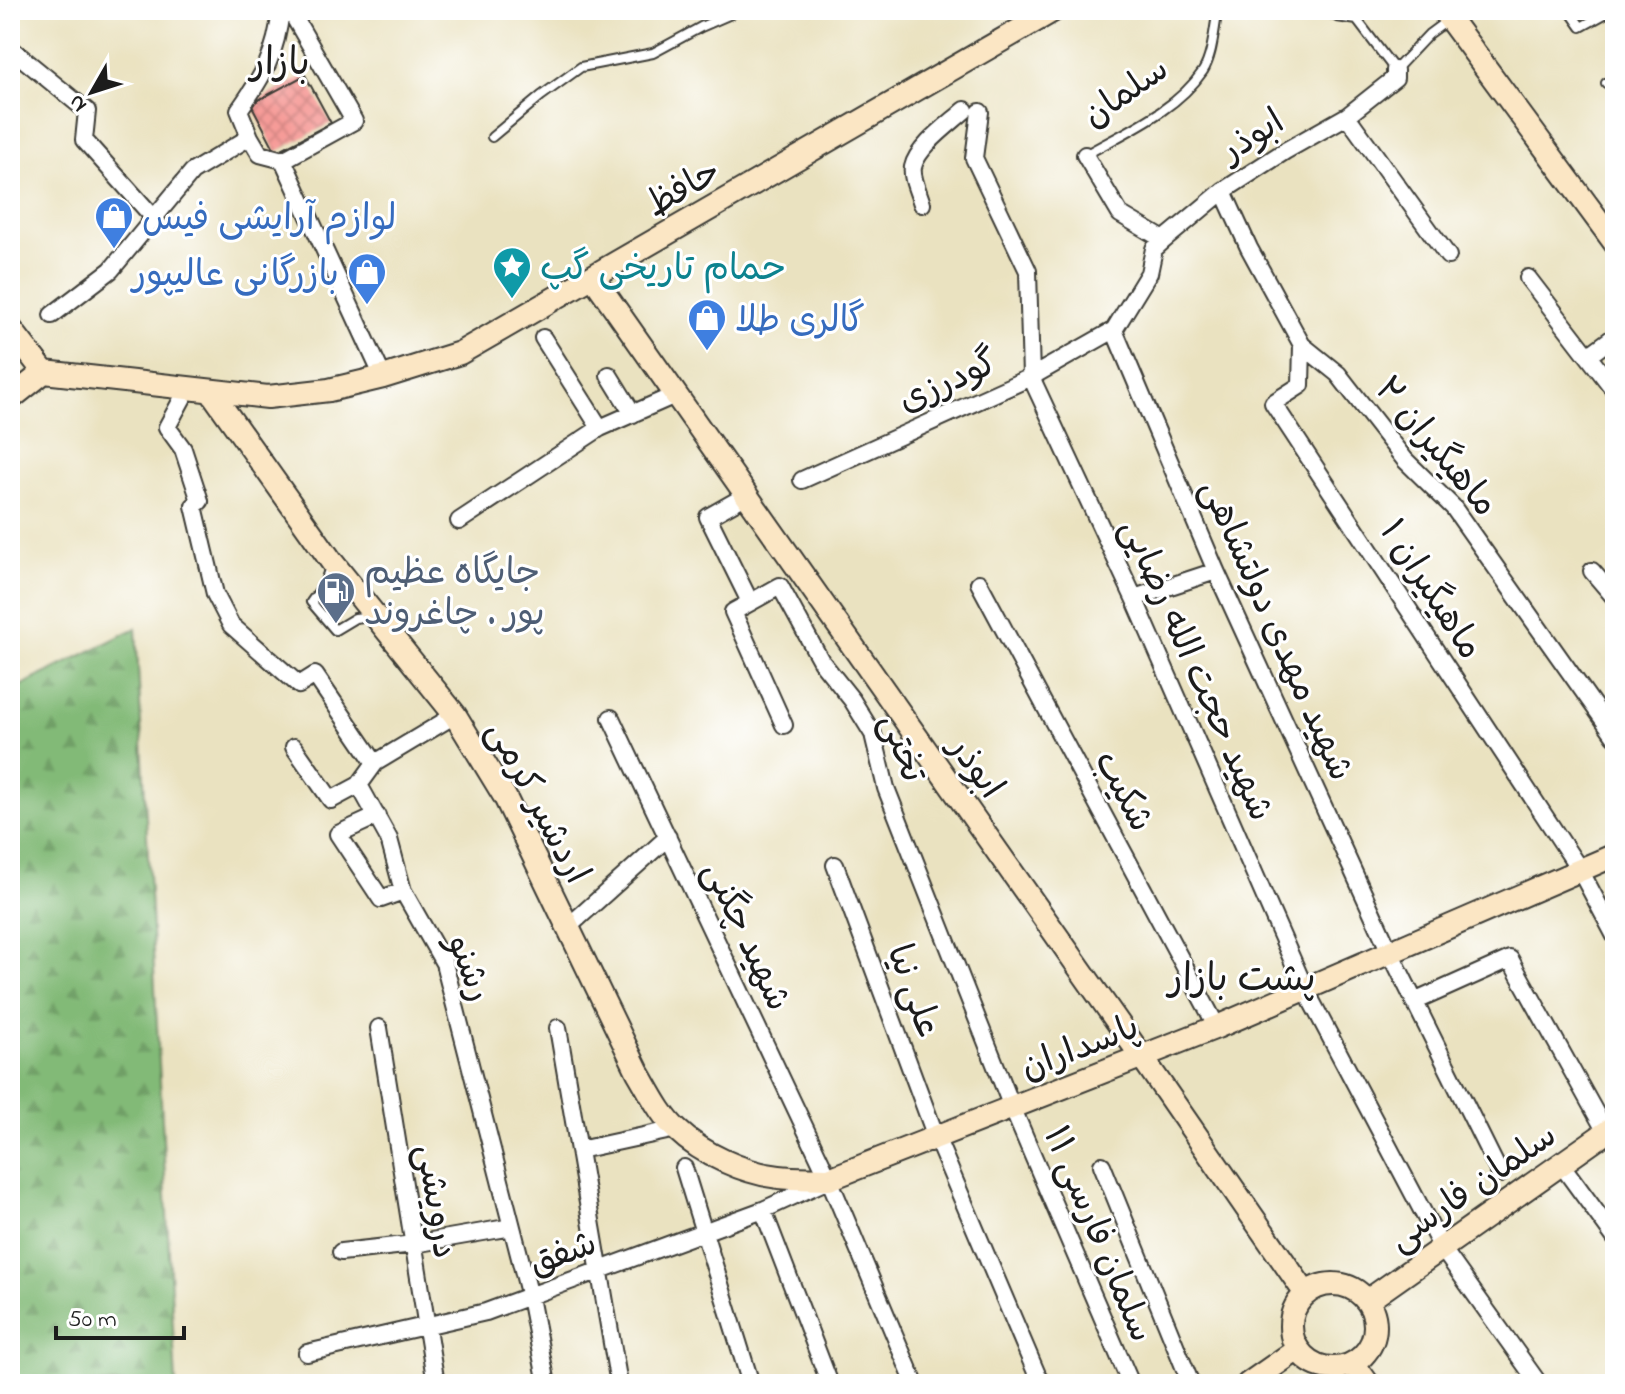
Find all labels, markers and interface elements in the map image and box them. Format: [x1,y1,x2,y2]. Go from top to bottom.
district label: بازار [247,37,310,93]
street label: سلمان [1072,45,1181,143]
north arrow [52,52,132,132]
text: N [62,87,96,119]
street label: ابوذر [1208,98,1296,180]
street label: حافظ [637,147,732,233]
place label: لوازم آرایشی فیس [142,194,397,247]
shop icon: لوازم آرایشی فیس [93,195,135,250]
place label: حمام تاریخی گپ [540,244,785,297]
place icon: حمام تاریخی گپ [491,245,533,300]
place label: بازرگانی عالیپور [130,250,339,303]
shop icon: بازرگانی عالیپور [346,251,388,306]
place label: گالری طلا [735,296,865,349]
shop icon: گالری طلا [686,297,728,352]
street label: گودرزی [891,338,1007,428]
street label: ماهیگیران ۲ [1360,366,1509,530]
street label: شهید مهدی دولتشاهی [1185,471,1365,790]
street label: ماهیگیران ۱ [1364,510,1494,671]
street label: شهید حجت الله رضایی [1104,511,1285,831]
place label: جایگاه عظیم پور . چاغروند [364,548,545,642]
fuel station icon: جایگاه عظیم پور . چاغروند [315,570,357,625]
street label: تختی [864,707,938,791]
street label: اردشیر کرمی [471,712,601,894]
street label: ابوذر [932,724,1015,811]
street label: شکیب [1078,742,1166,842]
street label: شهید چگنی [687,853,803,1021]
street label: رشنو [430,925,504,1010]
street label: علی نیا [870,937,953,1046]
district label: پشت بازار [1165,953,1316,1009]
street label: پاسداران [1014,1002,1148,1096]
street label: سلمان فارسی [1378,1111,1569,1266]
street label: سلمان فارسی ۱۱ [1027,1118,1166,1351]
street label: درویشی [399,1141,470,1263]
street label: شفق [522,1219,605,1292]
scale bar [56,1290,184,1340]
text: 50 m [68,1303,117,1338]

